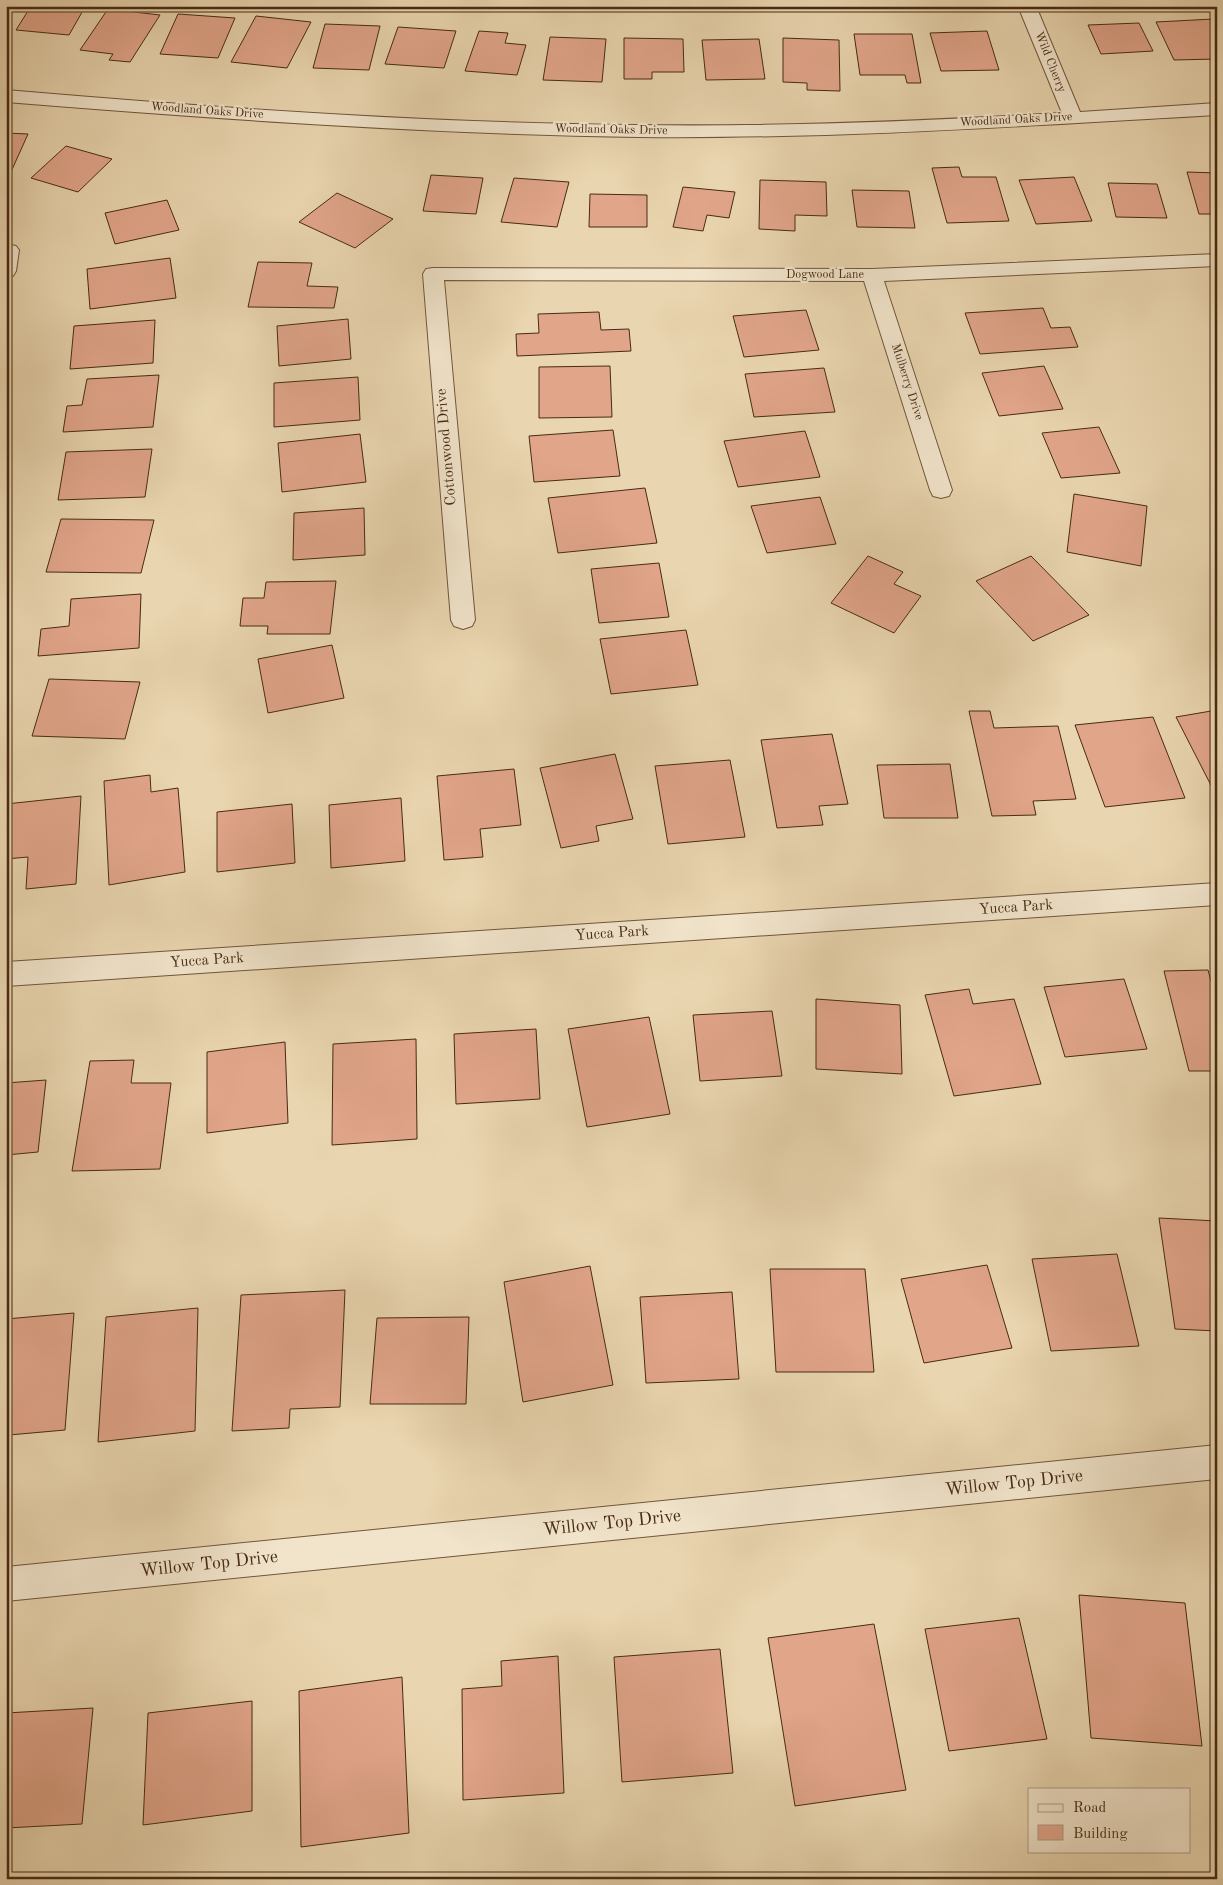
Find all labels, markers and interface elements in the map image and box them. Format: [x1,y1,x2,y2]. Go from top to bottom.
street label: Wild Cherry [1032,30,1068,95]
street label: Woodland Oaks Drive [150,101,264,121]
street label: Woodland Oaks Drive [959,111,1073,129]
street label: Woodland Oaks Drive [554,123,668,137]
street label: Dogwood Lane [786,269,864,281]
street label: Mulberry Drive [889,342,925,422]
street label: Cottonwood Drive [434,388,460,506]
street label: Yucca Park [979,898,1054,918]
street label: Yucca Park [575,924,650,944]
street label: Yucca Park [170,951,245,971]
street label: Willow Top Drive [944,1467,1084,1499]
street label: Willow Top Drive [542,1507,682,1539]
street label: Willow Top Drive [139,1548,279,1580]
legend [1028,1788,1190,1852]
text: Road [1073,1801,1107,1816]
text: Building [1073,1827,1128,1842]

